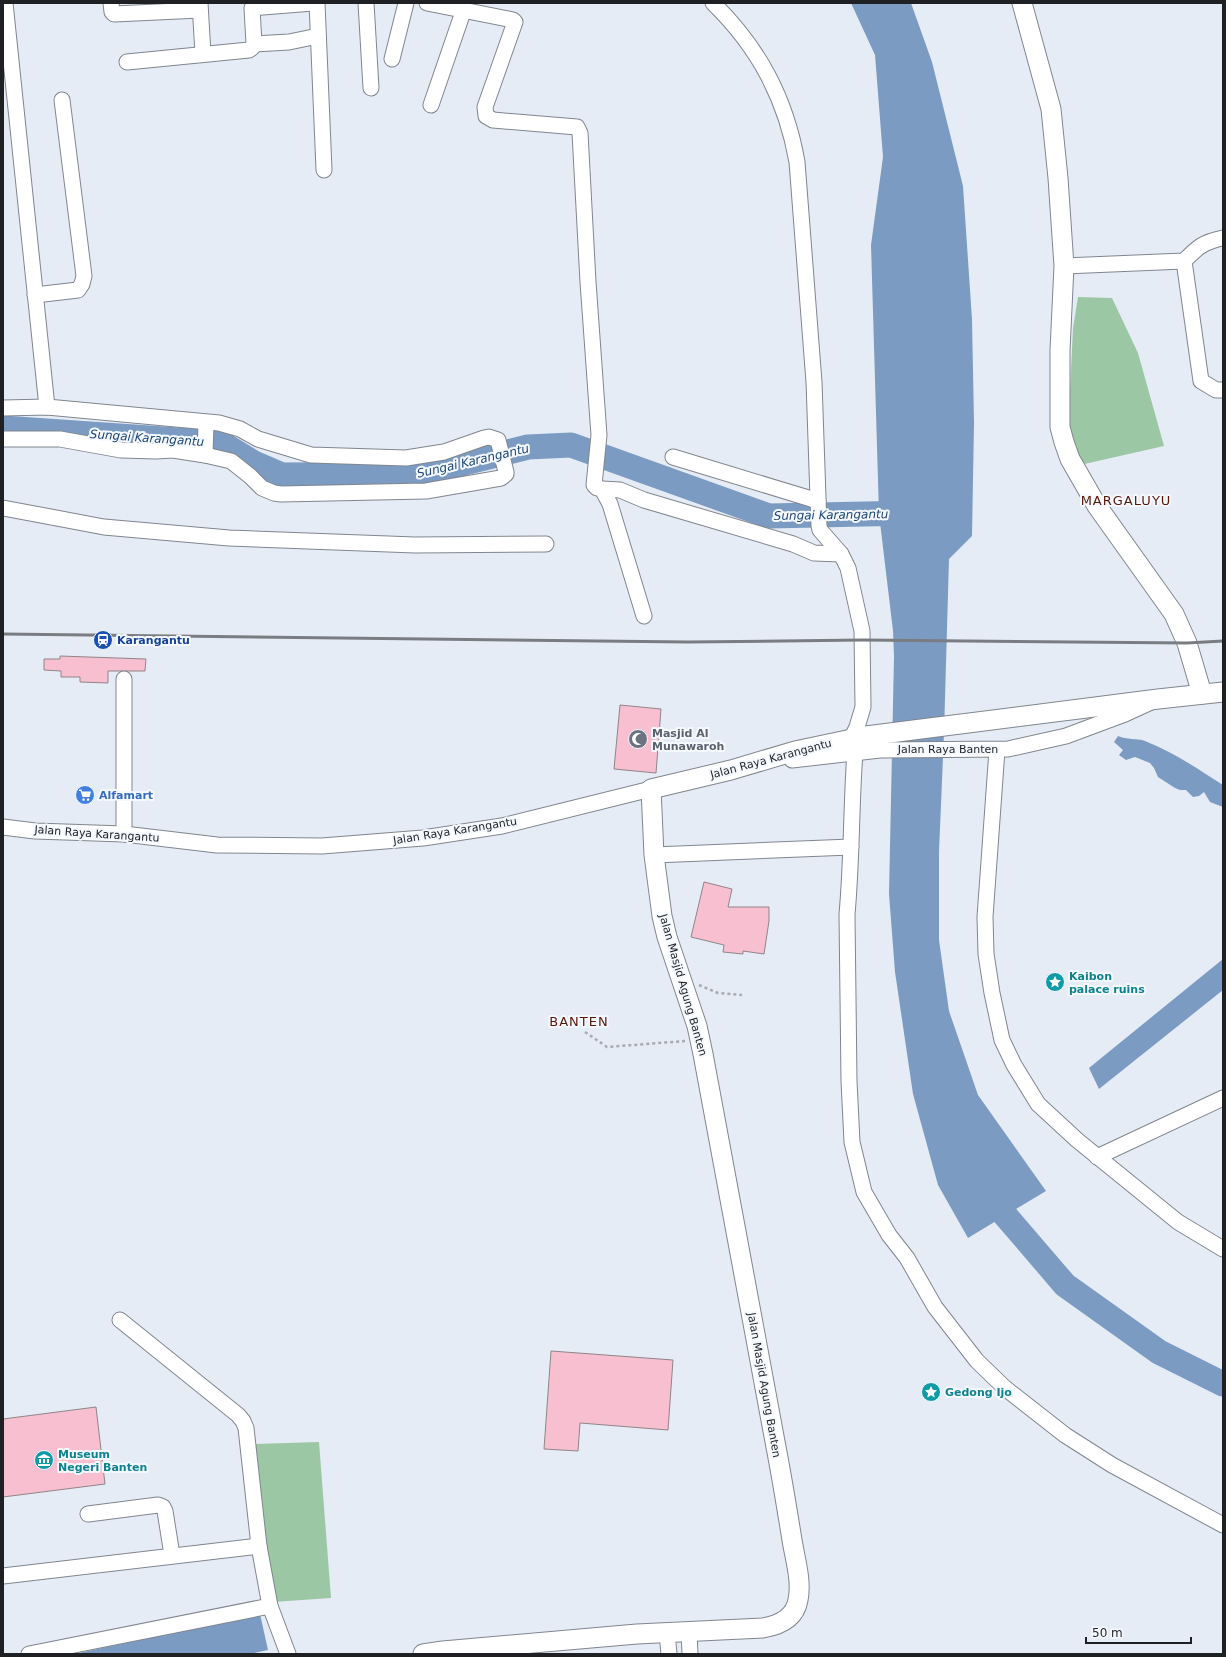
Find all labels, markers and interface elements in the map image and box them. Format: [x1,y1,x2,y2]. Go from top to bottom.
water label: Sungai Karangantu [89,427,205,449]
water label: Sungai Karangantu [416,441,531,481]
district label: MARGALUYU [1081,493,1171,508]
water label: Sungai Karangantu [774,507,889,523]
station icon: Karangantu [92,629,114,651]
place label: Karangantu [117,634,190,647]
place label: Masjid Al Munawaroh [652,727,724,753]
mosque icon: Masjid Al Munawaroh [627,728,649,750]
street label: Jalan Raya Karangantu [708,737,833,782]
street label: Jalan Raya Banten [897,743,998,756]
supermarket icon: Alfamart [74,784,96,806]
place label: Alfamart [99,789,153,802]
street label: Jalan Raya Karangantu [391,815,518,847]
street label: Jalan Raya Karangantu [33,823,160,845]
street label: Jalan Masjid Agung Banten [656,912,710,1057]
place label: Kaibon palace ruins [1069,970,1145,996]
place icon: Kaibon palace ruins [1044,971,1066,993]
district label: BANTEN [549,1014,609,1029]
street label: Jalan Masjid Agung Banten [745,1310,783,1459]
place icon: Gedong Ijo [920,1381,942,1403]
place label: Gedong Ijo [945,1386,1012,1399]
place label: Museum Negeri Banten [58,1448,147,1474]
museum icon: Museum Negeri Banten [33,1449,55,1471]
scale bar [1086,1619,1191,1645]
text: 50 m [1092,1626,1123,1640]

